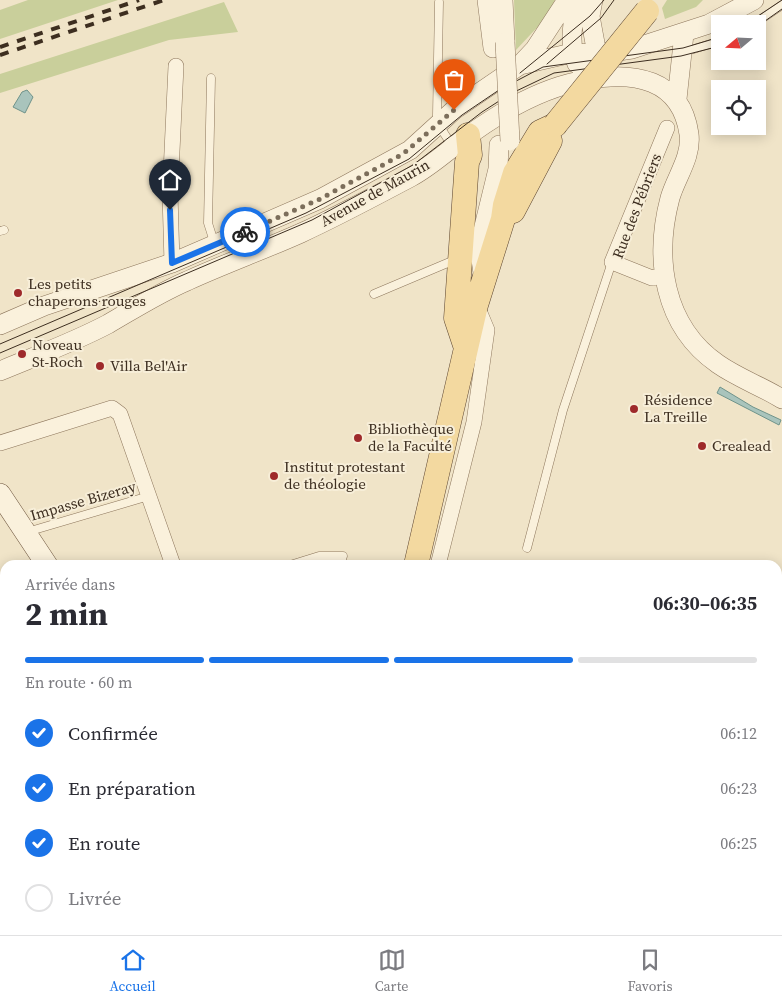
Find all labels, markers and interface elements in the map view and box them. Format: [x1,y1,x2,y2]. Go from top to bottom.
north arrow [711,15,766,70]
map controls [711,15,766,135]
pin [433,59,475,110]
icon: bag [440,66,468,94]
button: locate [711,80,766,135]
street label: Rue des Pébriers [607,150,666,262]
street label: Avenue de Maurin [316,154,433,231]
pin [149,159,191,210]
icon: home [156,166,184,194]
courier [220,207,270,257]
icon: bike [231,218,259,246]
place label: Les petits chaperons rouges [28,273,146,311]
marker: Les petits chaperons rouges [12,287,24,299]
place label: Noveau St-Roch [32,334,83,372]
marker: Noveau St-Roch [16,348,28,360]
place label: Villa Bel'Air [110,355,188,376]
marker: Villa Bel'Air [94,360,106,372]
place label: Résidence La Treille [644,389,713,427]
marker: Résidence La Treille [628,403,640,415]
place label: Bibliothèque de la Faculté [368,418,454,456]
marker: Bibliothèque de la Faculté [352,432,364,444]
place label: Crealead [712,435,771,456]
marker: Crealead [696,440,708,452]
place label: Institut protestant de théologie [284,456,405,494]
marker: Institut protestant de théologie [268,470,280,482]
street label: Impasse Bizeray [28,475,139,526]
text: Arrivée dans [25,573,115,595]
text: 06:30–06:35 [653,590,757,616]
text: 2 min [25,592,108,636]
text: En route · 60 m [25,671,132,693]
icon: check [25,719,53,747]
text: Confirmée [68,720,158,746]
text: 06:12 [720,722,757,744]
icon: check [25,774,53,802]
text: En préparation [68,775,196,801]
text: 06:23 [720,777,757,799]
icon: check [25,829,53,857]
text: En route [68,830,140,856]
text: 06:25 [720,832,757,854]
text: Livrée [68,885,122,911]
tab: Accueil [110,946,156,996]
tab: Carte [375,946,408,996]
tab: Favoris [627,946,673,996]

